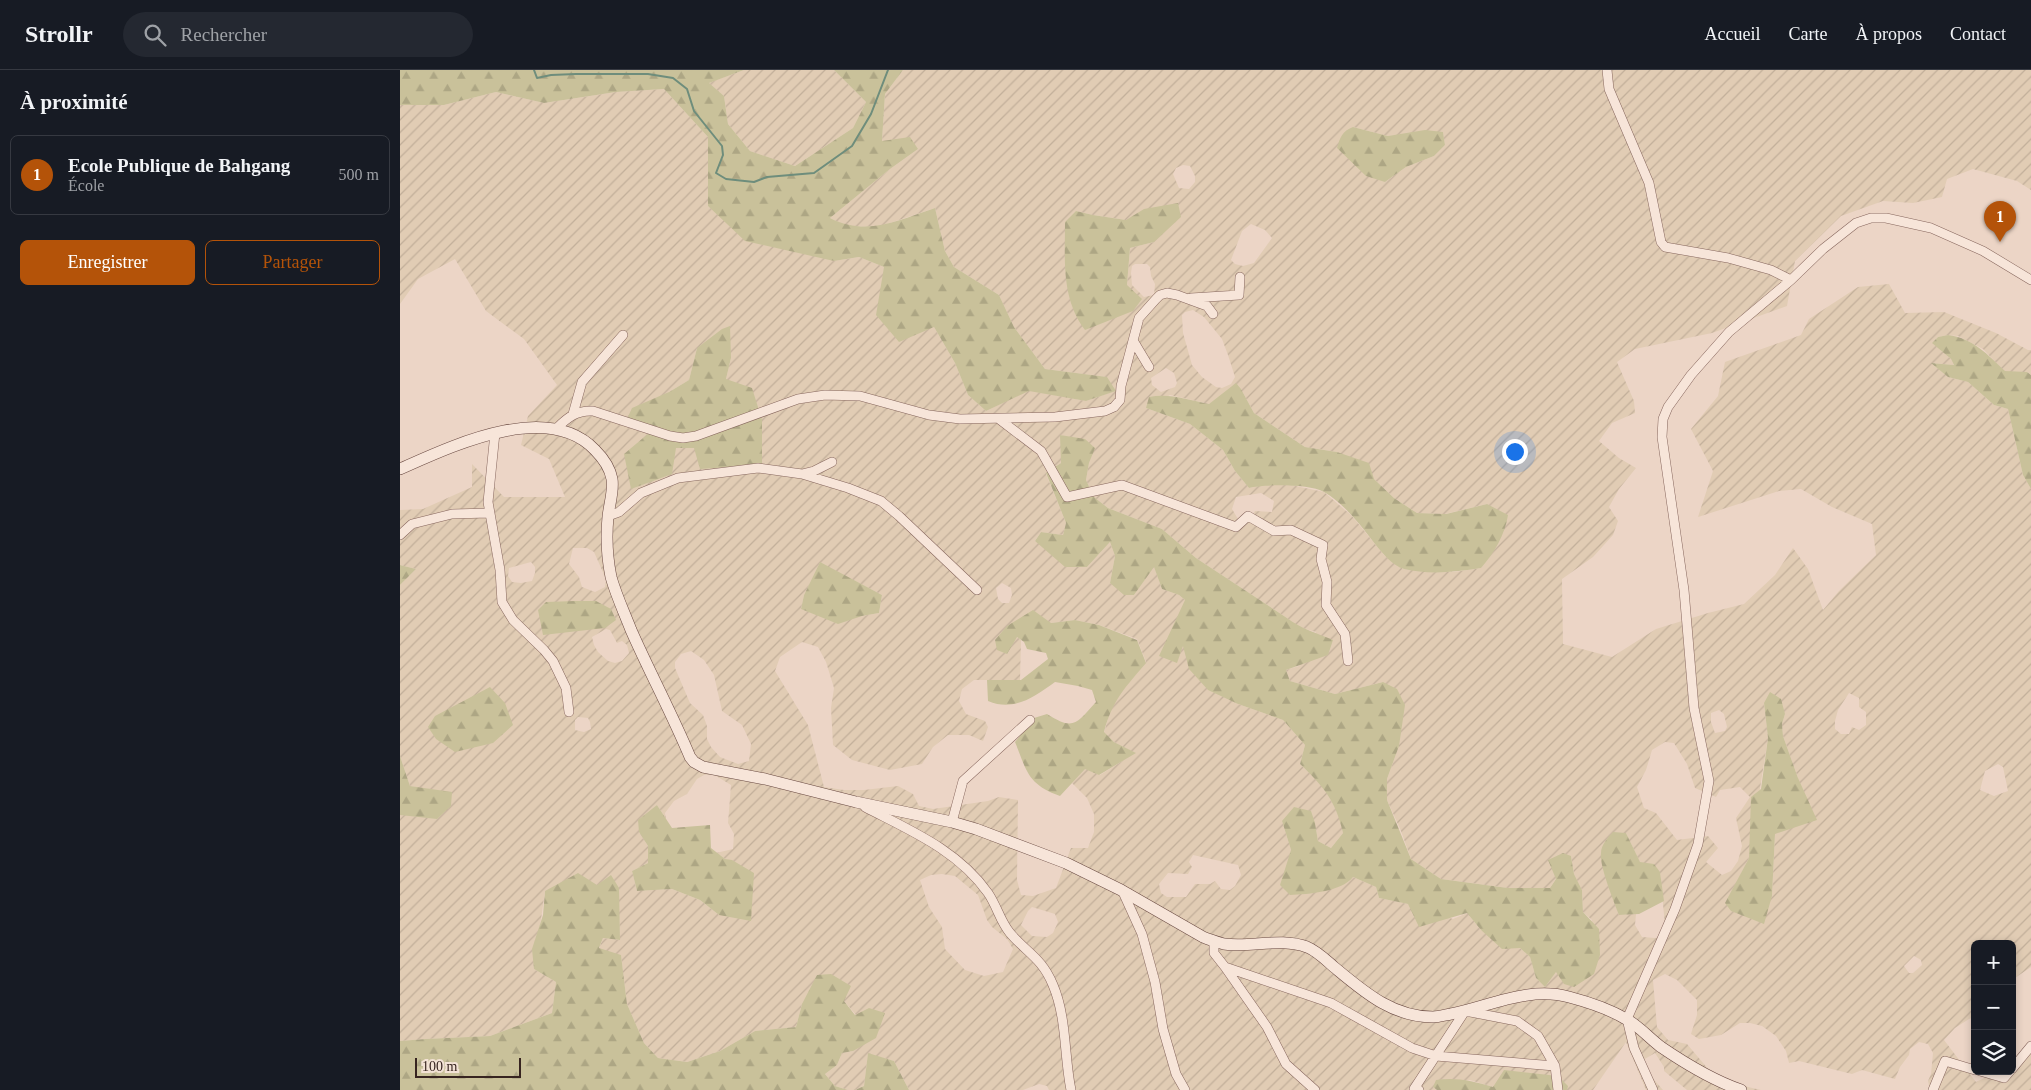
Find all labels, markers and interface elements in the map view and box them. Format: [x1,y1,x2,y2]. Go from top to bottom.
search box [123,12,473,57]
text: Strollr [25,21,93,47]
icon: search [141,21,169,49]
text: Rechercher [181,24,267,45]
text: Accueil [1705,24,1761,44]
text: Carte [1789,24,1828,44]
text: À propos [1856,24,1922,44]
text: Contact [1950,24,2006,44]
text: À proximité [20,90,128,114]
text: Ecole Publique de Bahgang [68,155,290,176]
text: 1 [33,166,41,183]
text: 500 m [339,166,379,183]
text: École [68,177,104,194]
pin: 1 [1984,201,2016,242]
button: Enregistrer [20,240,195,285]
button: Partager [205,240,380,285]
your location [1502,439,1528,465]
map controls [1971,940,2016,1075]
button: + [1971,940,2016,985]
button: − [1971,985,2016,1030]
button: layers [1971,1030,2016,1075]
scale bar [415,1055,521,1078]
text: 100 m [422,1059,457,1074]

